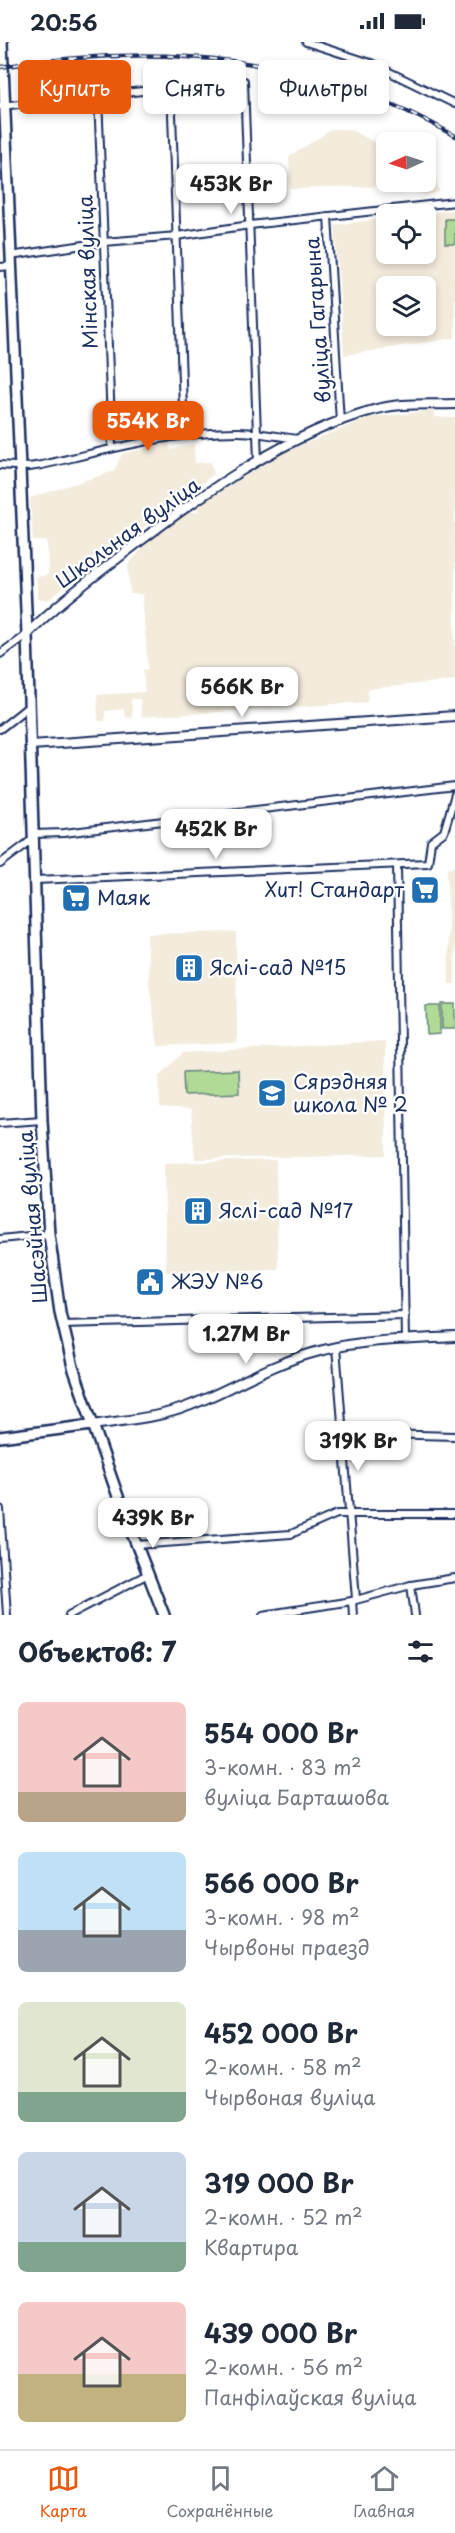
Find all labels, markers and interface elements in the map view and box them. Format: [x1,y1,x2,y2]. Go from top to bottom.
text: 20:56 [30,5,97,38]
chip: Купить [18,60,131,114]
chip: Снять [143,60,246,114]
chip: Фильтры [258,60,389,114]
north arrow [376,132,436,192]
map controls [376,132,436,336]
pin: 453K Br [176,164,286,215]
text: 453K Br [190,168,272,198]
street label: Мінская вуліца [69,194,105,350]
button: locate [376,204,436,264]
street label: вуліца Гагарына [296,235,338,404]
button: layers [376,276,436,336]
pin: 554K Br [93,401,203,452]
text: 554K Br [107,405,189,435]
street label: Школьная вуліца [49,469,207,595]
pin: 566K Br [187,667,297,718]
text: 566K Br [200,671,284,701]
pin: 452K Br [161,809,271,860]
text: 452K Br [175,813,257,843]
place label: Хит! Стандарт [264,874,404,904]
supermarket icon: Хит! Стандарт [409,874,441,906]
supermarket icon: Маяк [60,882,92,914]
place label: Маяк [97,882,150,912]
building icon: Яслі-сад №15 [173,952,205,984]
place label: Яслі-сад №15 [210,952,346,982]
place label: Сярэдняя школа № 2 [293,1066,408,1119]
school or university icon: Сярэдняя школа № 2 [256,1077,288,1109]
street label: Шасэйная вуліца [9,1129,54,1305]
building icon: Яслі-сад №17 [182,1195,214,1227]
place label: Яслі-сад №17 [219,1195,353,1225]
public building icon: ЖЭУ №6 [134,1266,166,1298]
place label: ЖЭУ №6 [171,1266,264,1296]
pin: 1.27M Br [184,1314,308,1365]
text: 1.27M Br [202,1318,290,1348]
pin: 319K Br [303,1421,413,1472]
text: 319K Br [319,1425,397,1455]
pin: 439K Br [98,1498,208,1549]
text: 439K Br [112,1502,194,1532]
text: Объектов: 7 [18,1632,176,1671]
icon: filters [404,1635,437,1668]
text: 554 000 Br [204,1713,358,1752]
icon: home [66,1726,138,1798]
text: 3-комн. · 83 m² [204,1752,362,1782]
text: вуліца Барташова [204,1782,389,1812]
text: 566 000 Br [204,1863,359,1902]
icon: home [66,1876,138,1948]
text: 3-комн. · 98 m² [204,1902,360,1932]
text: Чырвоны праезд [204,1932,370,1962]
text: 452 000 Br [204,2013,358,2052]
icon: home [66,2026,138,2098]
text: 2-комн. · 58 m² [204,2052,362,2082]
text: Чырвоная вуліца [204,2082,376,2112]
text: 319 000 Br [204,2163,353,2202]
icon: home [66,2176,138,2248]
text: 2-комн. · 52 m² [204,2202,363,2232]
text: Квартира [204,2232,298,2262]
text: 439 000 Br [204,2313,357,2352]
icon: home [66,2326,138,2398]
text: 2-комн. · 56 m² [204,2352,363,2382]
text: Панфілаўская вуліца [204,2382,416,2412]
tab: Карта [40,2462,87,2522]
tab: Сохранённые [167,2462,274,2522]
tab: Главная [353,2462,415,2522]

